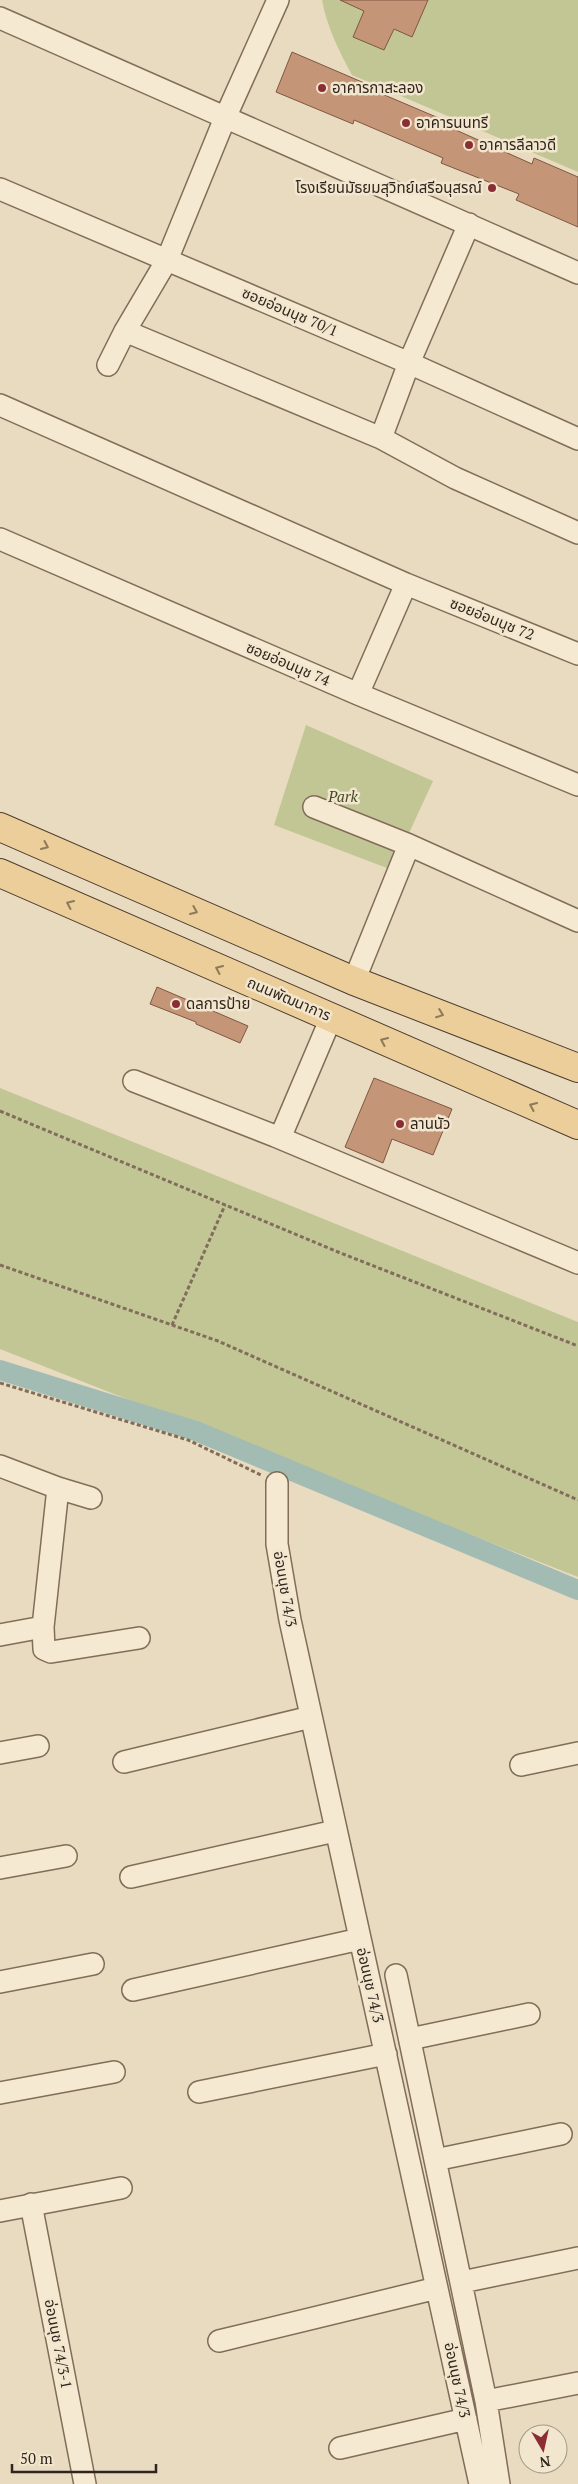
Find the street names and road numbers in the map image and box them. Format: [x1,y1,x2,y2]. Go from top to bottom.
street label: ซอยอ่อนนุช 70/1 [239,282,341,340]
street label: ซอยอ่อนนุช 72 [447,592,538,644]
street label: ซอยอ่อนนุช 74 [243,636,333,690]
street label: ถนนพัฒนาการ [244,971,334,1025]
street label: อ่อนนุช 74/3 [269,1549,302,1628]
street label: อ่อนนุช 74/3 [353,1945,389,2024]
street label: อ่อนนุช 74/3-1 [40,2297,77,2390]
street label: อ่อนนุช 74/3 [440,2340,476,2419]

